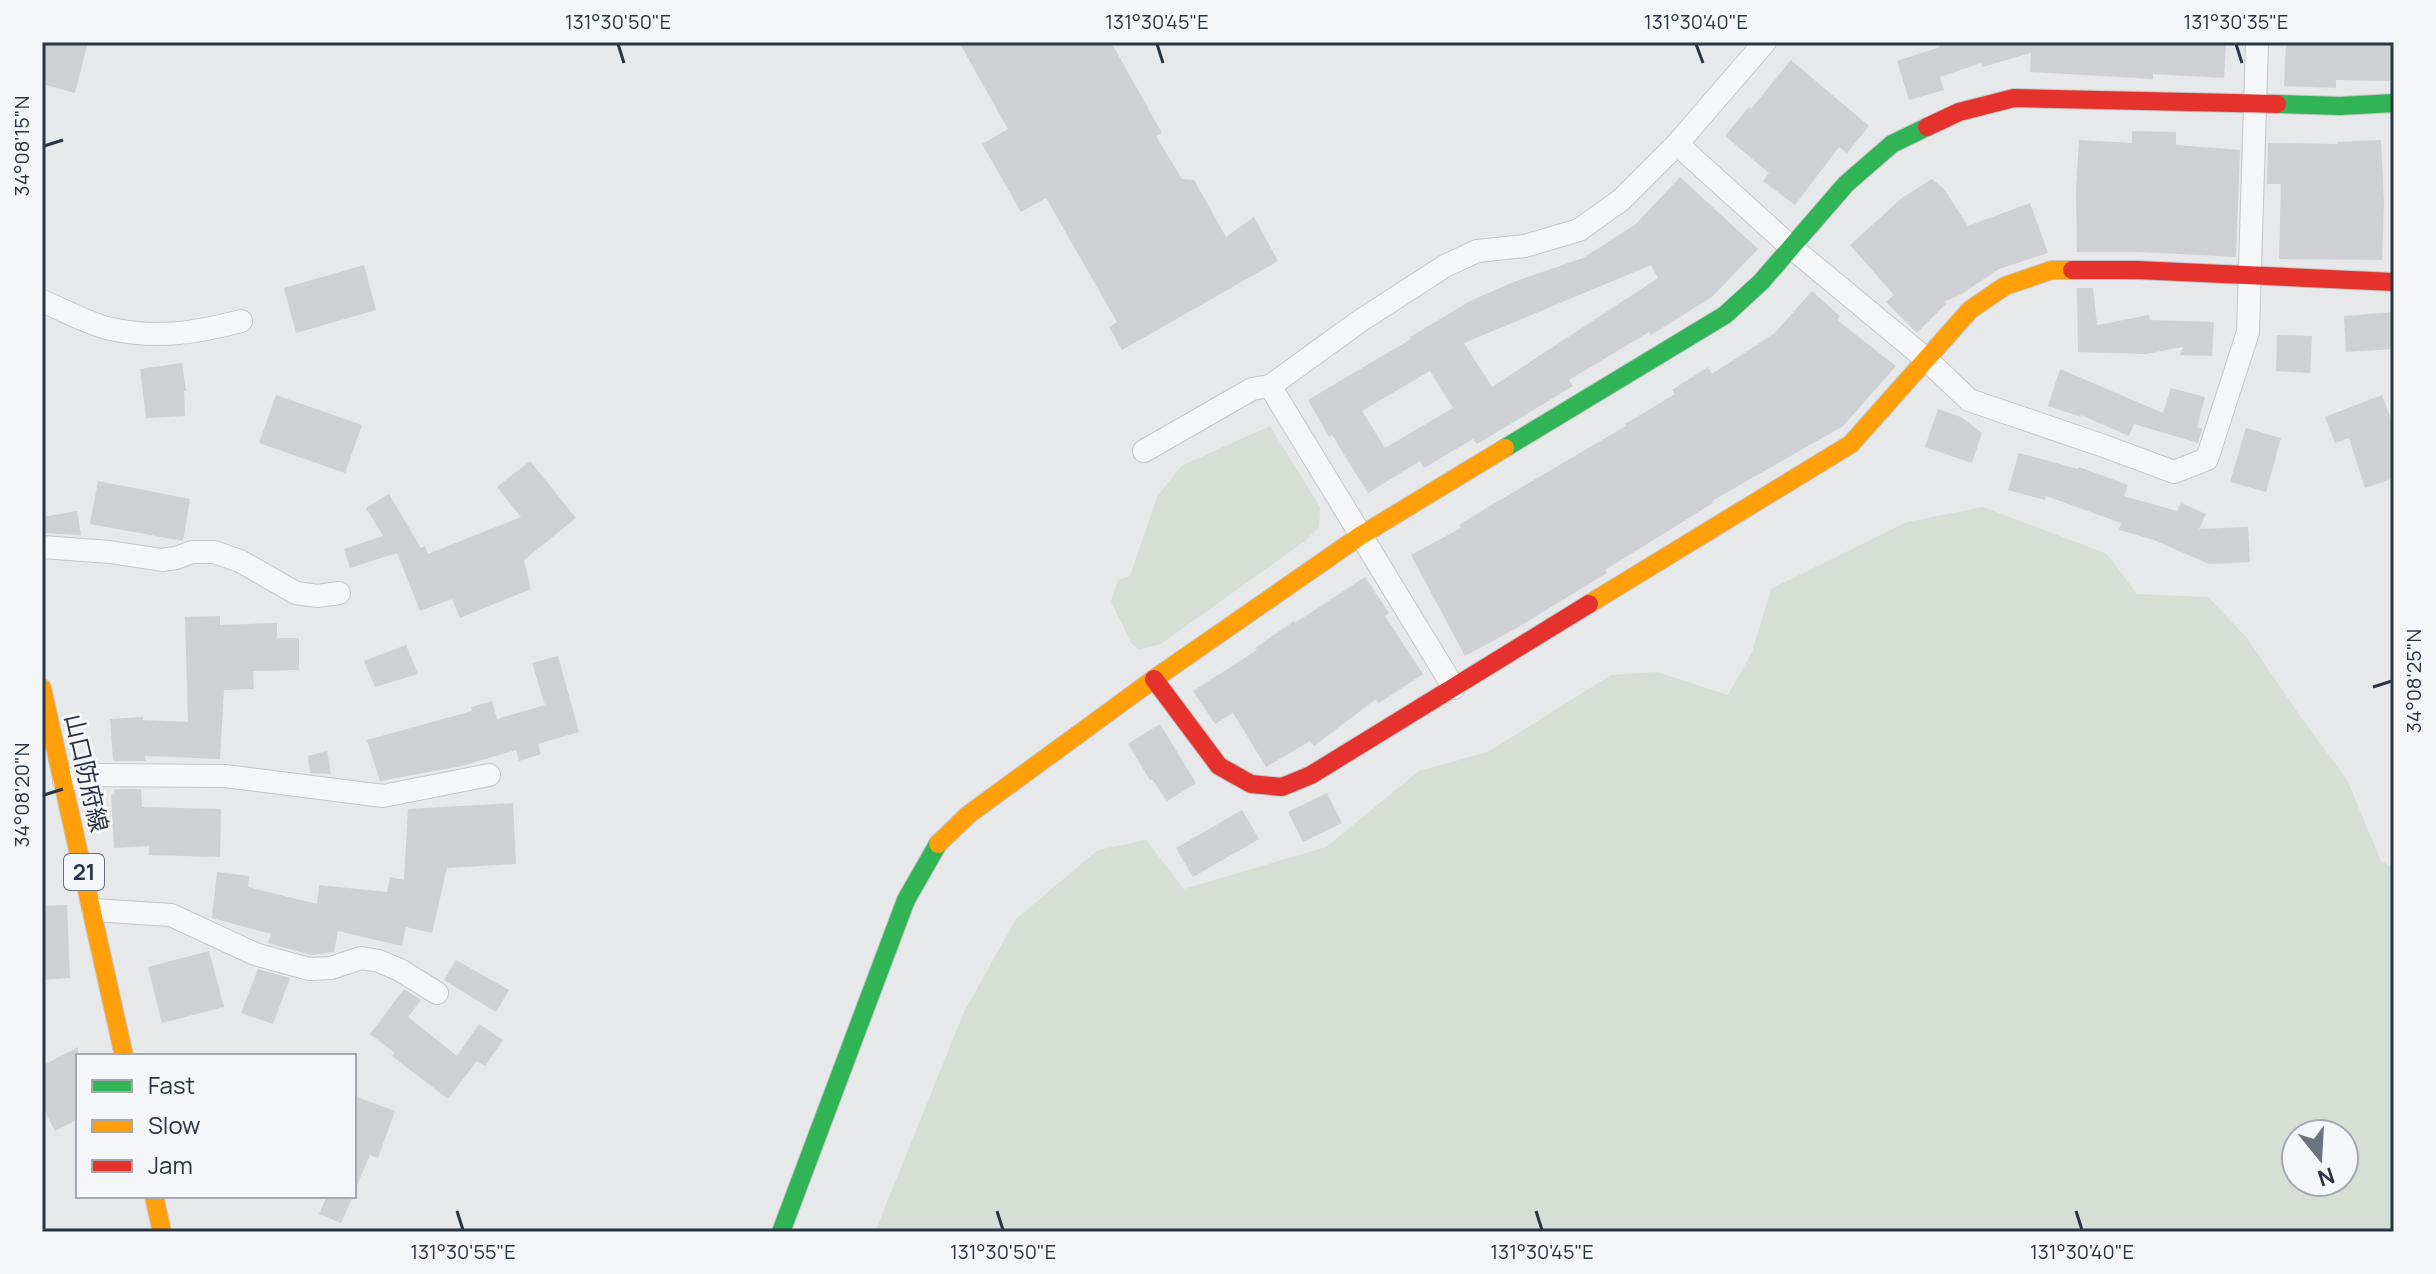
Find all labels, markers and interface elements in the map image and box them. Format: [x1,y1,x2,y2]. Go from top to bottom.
text: 131°30'50"E [565,8,671,35]
text: 131°30'45"E [1105,8,1209,35]
text: 131°30'40"E [1644,8,1748,35]
text: 131°30'35"E [2183,8,2289,35]
text: 34°08'15"N [8,96,35,196]
text: 34°08'25"N [2400,629,2427,733]
street label: 山口防府線 [58,710,117,835]
text: 34°08'20"N [8,742,35,848]
road number: 21 [64,854,104,890]
legend [76,1054,356,1198]
text: Fast [148,1068,195,1101]
text: Slow [148,1108,201,1141]
north arrow [2280,1118,2360,1198]
text: Jam [148,1148,193,1181]
text: N [2314,1160,2338,1194]
text: 131°30'55"E [410,1238,516,1265]
text: 131°30'50"E [950,1238,1056,1265]
text: 131°30'45"E [1490,1238,1594,1265]
text: 131°30'40"E [2030,1238,2134,1265]

